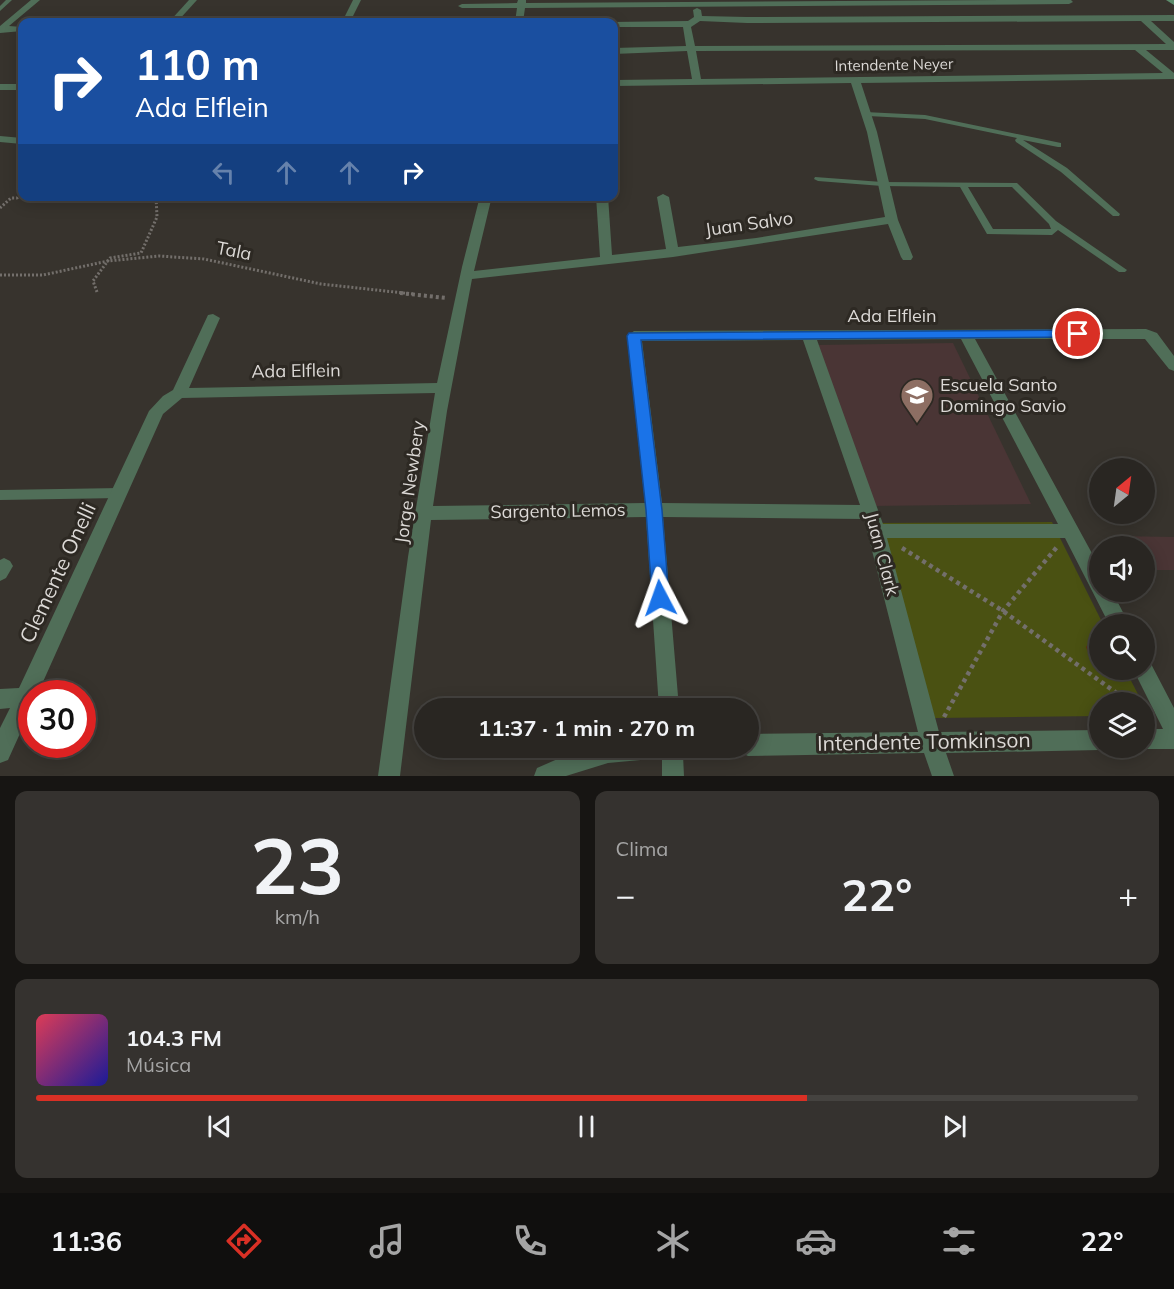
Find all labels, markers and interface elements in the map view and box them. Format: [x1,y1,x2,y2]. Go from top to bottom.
text: 110 m [135,38,260,91]
icon: right [36,42,114,120]
street label: Intendente Neyer [834,54,954,75]
text: Ada Elflein [135,90,269,124]
icon: left [207,156,240,189]
icon: ahead [270,156,303,189]
icon: ahead [333,156,366,189]
icon: right [396,156,429,189]
street label: Juan Salvo [704,206,794,241]
street label: Tala [215,236,254,265]
street label: Ada Elflein [847,304,937,327]
pin [1052,308,1103,359]
icon: arrive [1061,317,1094,350]
street label: Ada Elflein [251,358,341,383]
place label: Escuela Santo Domingo Savio [940,373,1066,417]
school or university icon: Escuela Santo Domingo Savio [899,377,935,424]
street label: Jorge Newbery [389,419,430,545]
north arrow [1089,458,1155,524]
map controls [1089,458,1155,758]
street label: Clemente Onelli [13,498,101,647]
street label: Sargento Lemos [490,498,626,523]
street label: Juan Clark [860,510,905,599]
button: sound [1089,536,1155,602]
position arrow [628,566,692,630]
button: search [1089,614,1155,680]
speed limit sign: 30 [18,680,96,758]
button: layers [1089,692,1155,758]
text: 11:37 · 1 min · 270 m [478,714,695,742]
street label: Intendente Tomkinson [817,726,1031,756]
text: 23 [250,816,344,914]
text: Clima [616,836,668,861]
text: 22° [841,866,912,922]
text: − [616,874,635,915]
text: + [1118,874,1138,915]
text: km/h [275,904,320,929]
text: 104.3 FM [126,1024,222,1052]
text: Música [126,1052,191,1077]
icon: previous [203,1110,236,1143]
icon: pause [570,1110,603,1143]
icon: next [938,1110,971,1143]
icon: directions [223,1220,265,1262]
icon: music [366,1220,408,1262]
icon: phone [509,1220,551,1262]
icon: climate [652,1220,694,1262]
icon: car [795,1220,837,1262]
icon: filters [938,1220,980,1262]
text: 11:36 [50,1224,122,1258]
text: 22° [1081,1224,1123,1258]

